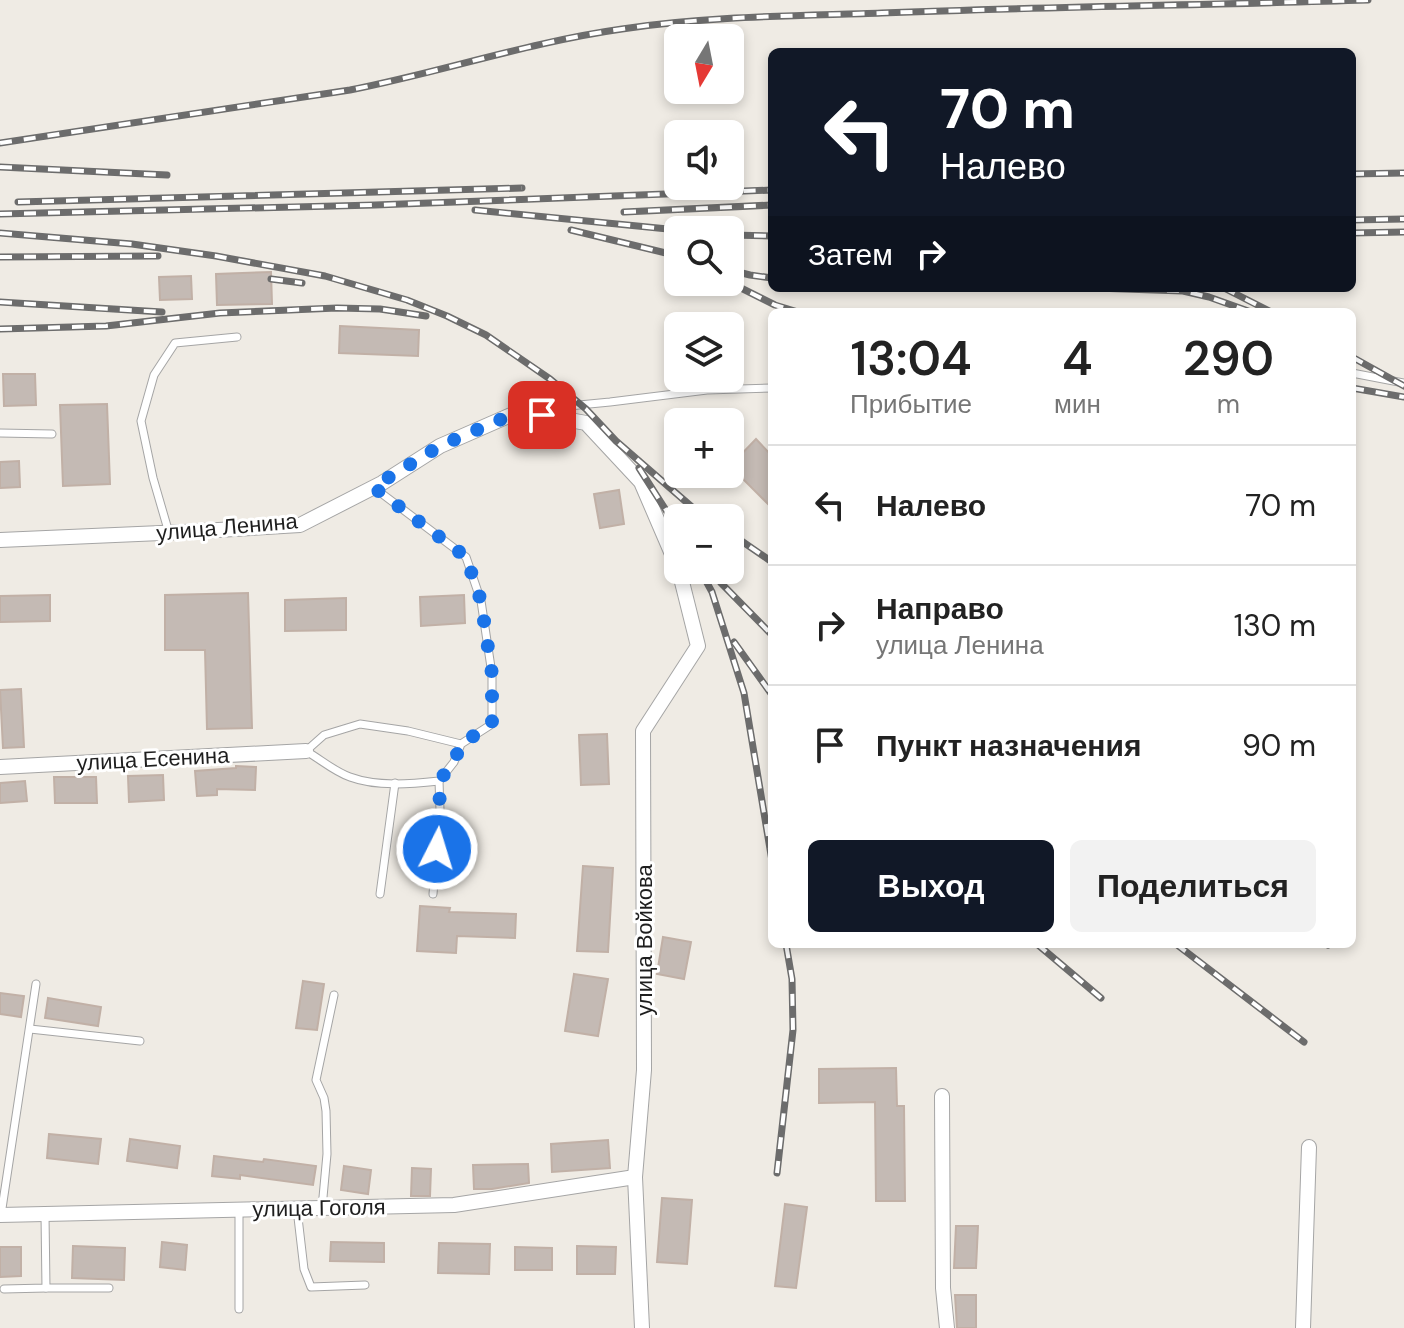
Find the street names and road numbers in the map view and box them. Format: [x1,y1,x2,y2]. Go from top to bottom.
street label: улица Ленина [155,506,300,548]
street label: улица Есенина [76,740,231,777]
street label: улица Войкова [630,864,659,1016]
street label: улица Гоголя [252,1192,386,1224]

